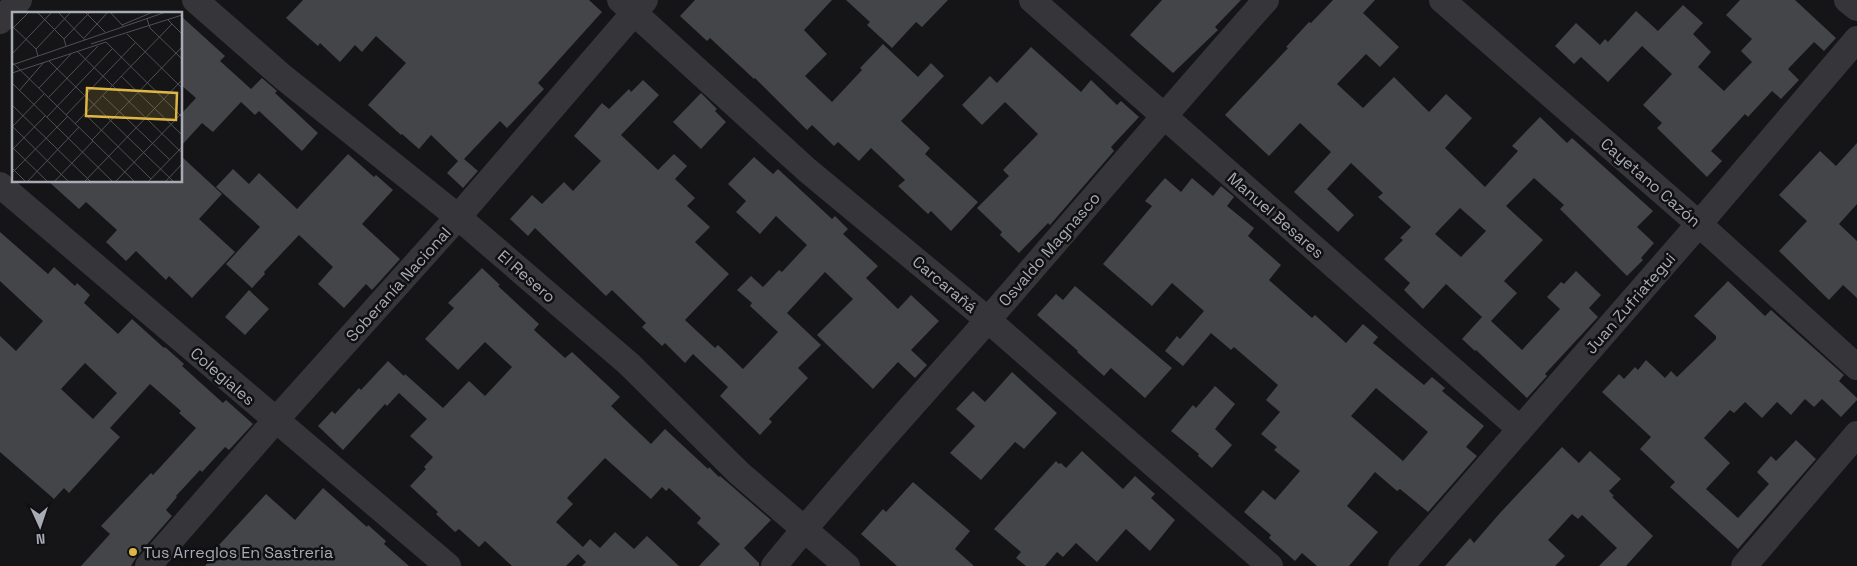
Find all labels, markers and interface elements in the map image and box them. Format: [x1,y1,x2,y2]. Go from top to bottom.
inset map [12,12,182,182]
street label: Cayetano Cazón [1596,133,1705,232]
street label: Manuel Besares [1223,168,1328,263]
street label: Osvaldo Magnasco [994,188,1105,311]
street label: Soberanía Nacional [341,223,455,346]
street label: El Resero [493,245,560,307]
street label: Juan Zufriategui [1581,248,1680,358]
street label: Carcarañá [908,251,981,317]
street label: Colegiales [186,343,259,410]
north arrow [15,501,65,551]
text: N [36,530,46,548]
place label: Tus Arreglos En Sastreria [143,542,333,563]
marker: Tus Arreglos En Sastreria [127,546,139,558]

